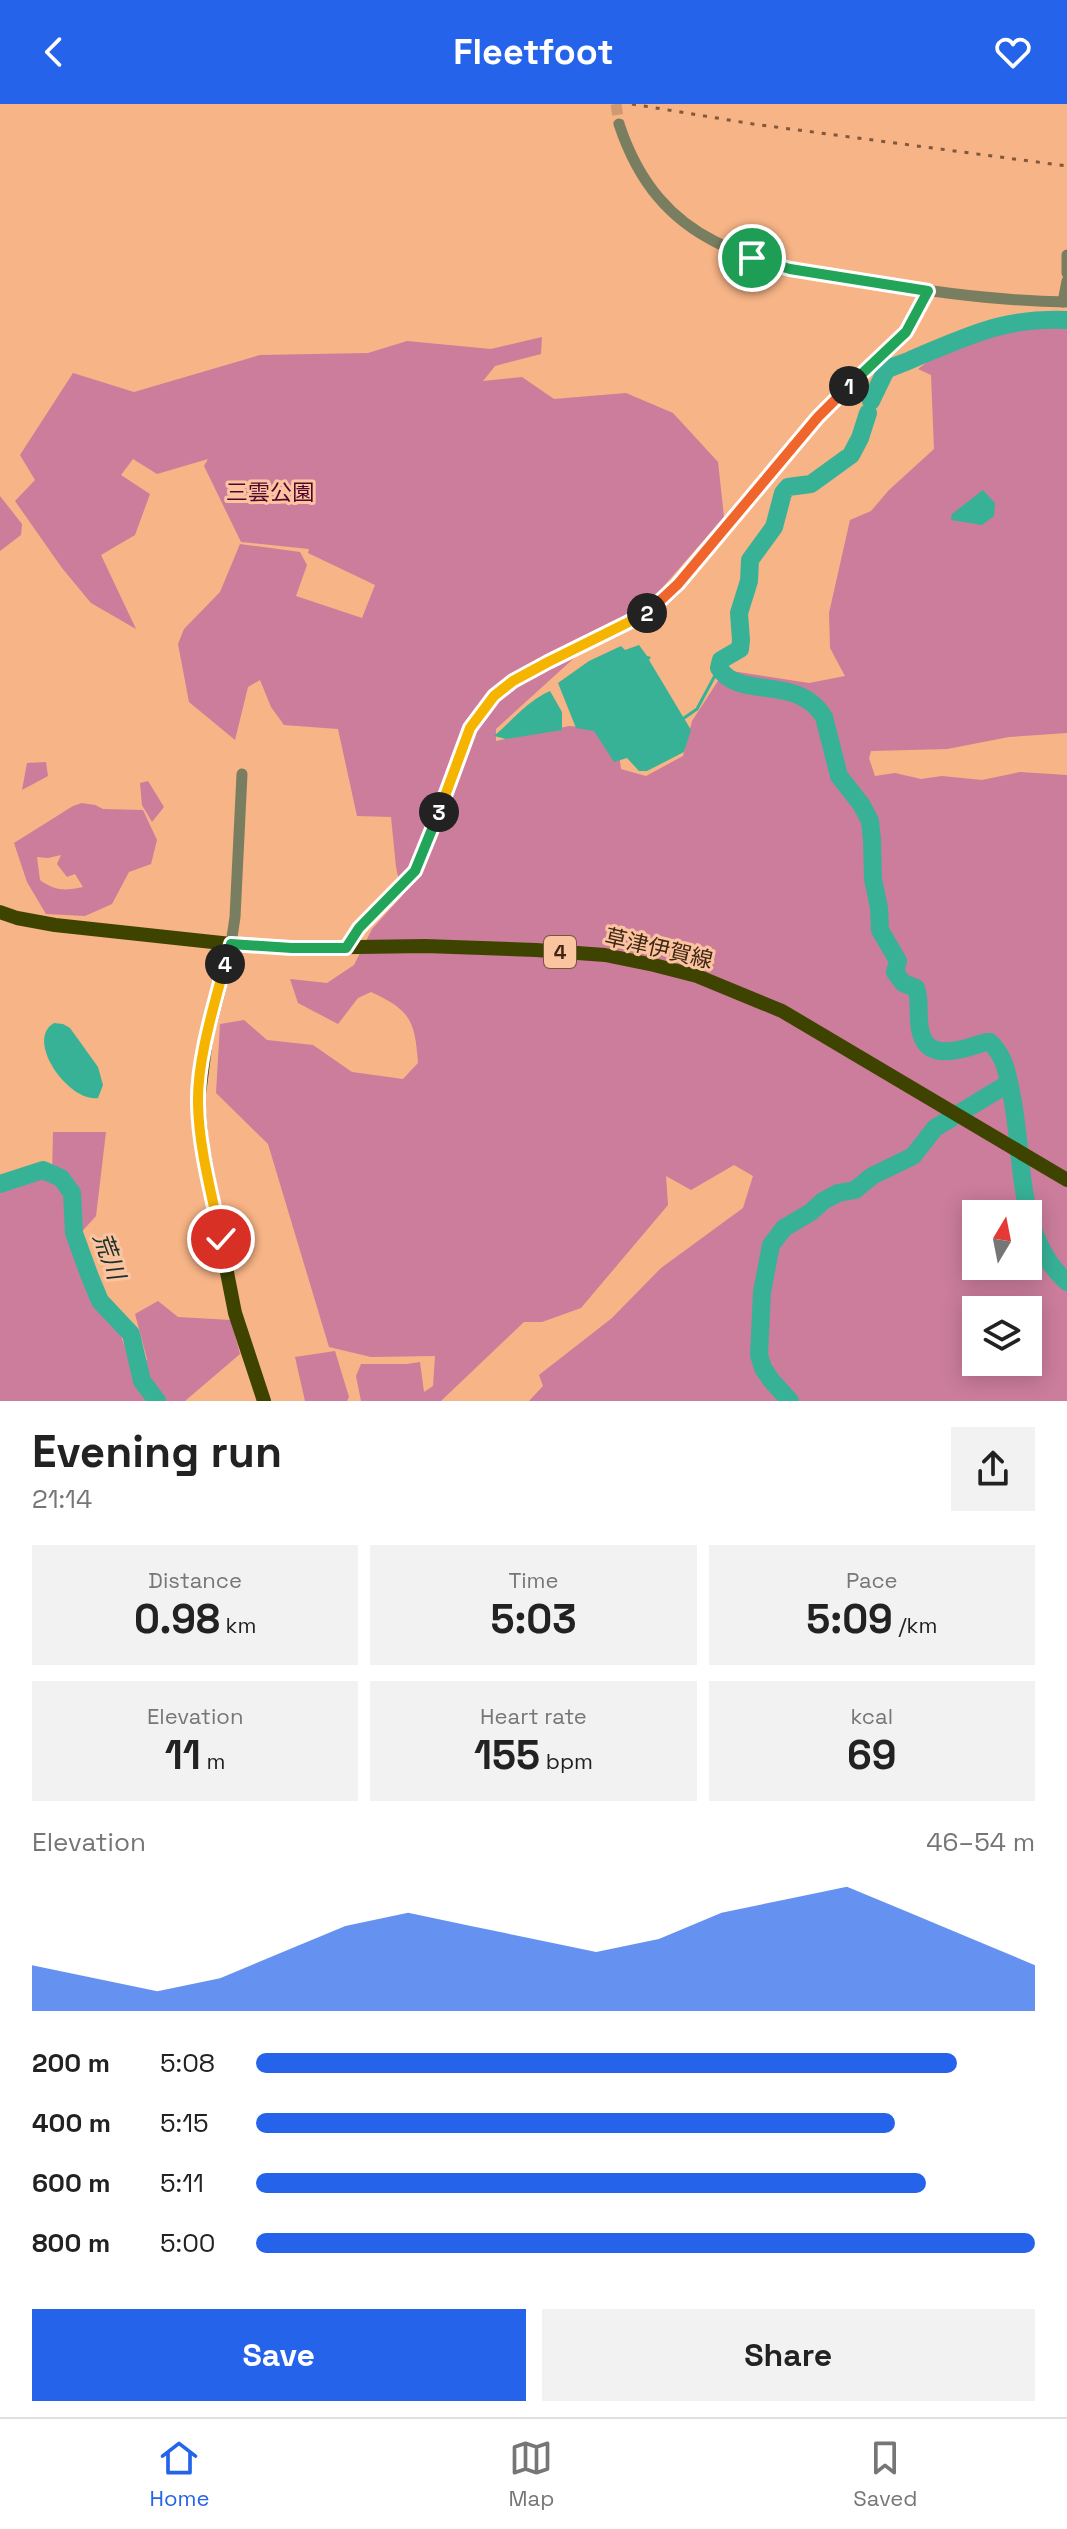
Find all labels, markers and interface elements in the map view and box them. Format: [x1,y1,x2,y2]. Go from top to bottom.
text: Fleetfoot [453,29,614,75]
icon: back [32,30,76,74]
icon: heart [991,30,1035,74]
pin [718,224,786,292]
icon: arrive [730,236,774,280]
pin: 1 [829,366,869,406]
text: 1 [844,372,854,400]
park label: 三雲公園 [226,478,314,506]
pin: 2 [627,593,667,633]
text: 2 [640,599,654,627]
pin: 3 [419,792,459,832]
text: 3 [432,798,446,826]
street label: 草津伊賀線 [602,922,716,974]
road number: 4 [544,936,576,968]
pin: 4 [205,944,245,984]
text: 4 [218,950,232,978]
north arrow [962,1200,1042,1280]
map controls [962,1200,1042,1376]
pin [187,1205,255,1273]
icon: check [199,1217,243,1261]
water label: 荒川 [87,1228,133,1287]
button: layers [962,1296,1042,1376]
text: Evening run [32,1424,282,1480]
button: share [951,1427,1035,1511]
text: 21:14 [32,1482,92,1516]
text: Distance [148,1566,242,1594]
text: Time [508,1566,559,1594]
text: Pace [846,1566,898,1594]
text: 0.98 [134,1594,220,1645]
text: 5:03 [490,1594,577,1645]
text: 5:09 [806,1594,893,1645]
text: km [220,1611,256,1639]
text: /km [893,1611,937,1639]
text: Elevation [147,1702,243,1730]
text: Heart rate [480,1702,587,1730]
text: kcal [851,1702,893,1730]
text: 11 [165,1730,201,1781]
text: 155 [474,1730,540,1781]
text: 69 [847,1730,897,1781]
text: m [201,1747,226,1775]
text: bpm [540,1747,593,1775]
text: Elevation [32,1825,146,1859]
text: 46–54 m [926,1825,1035,1859]
text: 200 m [32,2046,110,2080]
text: 5:08 [160,2046,215,2080]
text: 400 m [32,2106,111,2140]
text: 5:15 [160,2106,209,2140]
text: 600 m [32,2166,111,2200]
text: 5:11 [160,2166,204,2200]
text: 800 m [32,2226,110,2260]
text: 5:00 [160,2226,215,2260]
button: Save [32,2309,526,2401]
button: Share [542,2309,1035,2401]
tab: Home [150,2436,209,2512]
tab: Map [508,2436,554,2512]
tab: Saved [853,2436,918,2512]

